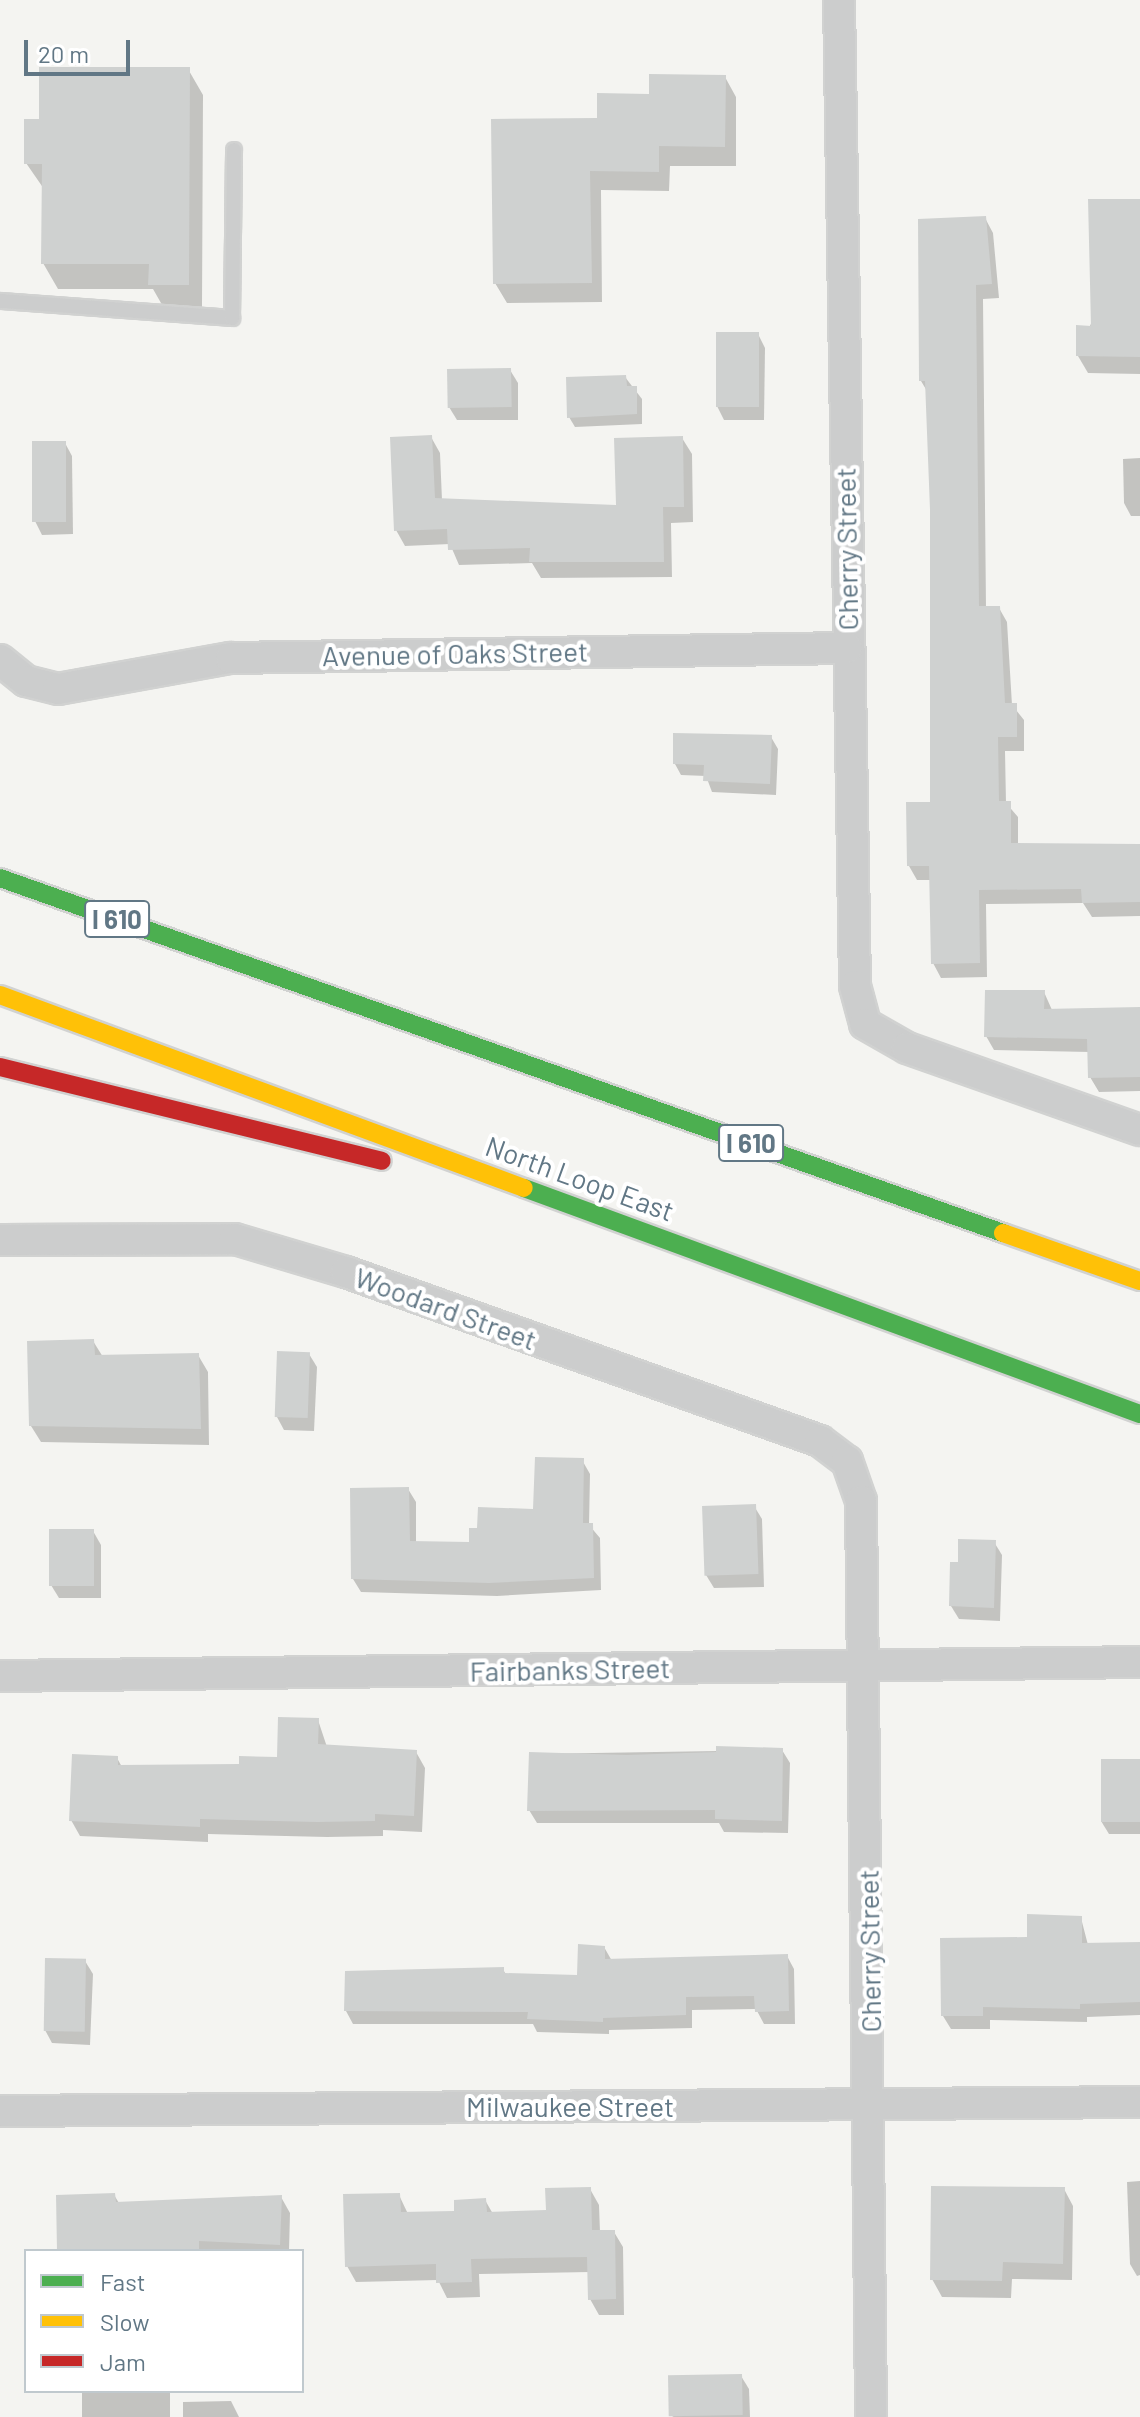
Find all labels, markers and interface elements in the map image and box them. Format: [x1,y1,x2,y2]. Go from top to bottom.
scale bar [28,24,134,74]
text: 20 m [38,39,89,68]
street label: Cherry Street [828,467,864,631]
street label: Avenue of Oaks Street [322,634,588,672]
road number: I 610 [83,897,151,941]
road number: I 610 [717,1121,785,1165]
street label: North Loop East [481,1128,679,1228]
street label: Woodard Street [351,1260,541,1356]
street label: Fairbanks Street [469,1650,671,1688]
street label: Cherry Street [851,1869,887,2033]
street label: Milwaukee Street [466,2089,674,2123]
legend [24,2249,304,2393]
text: Fast [100,2267,145,2296]
text: Slow [100,2307,149,2336]
text: Jam [100,2347,146,2376]

